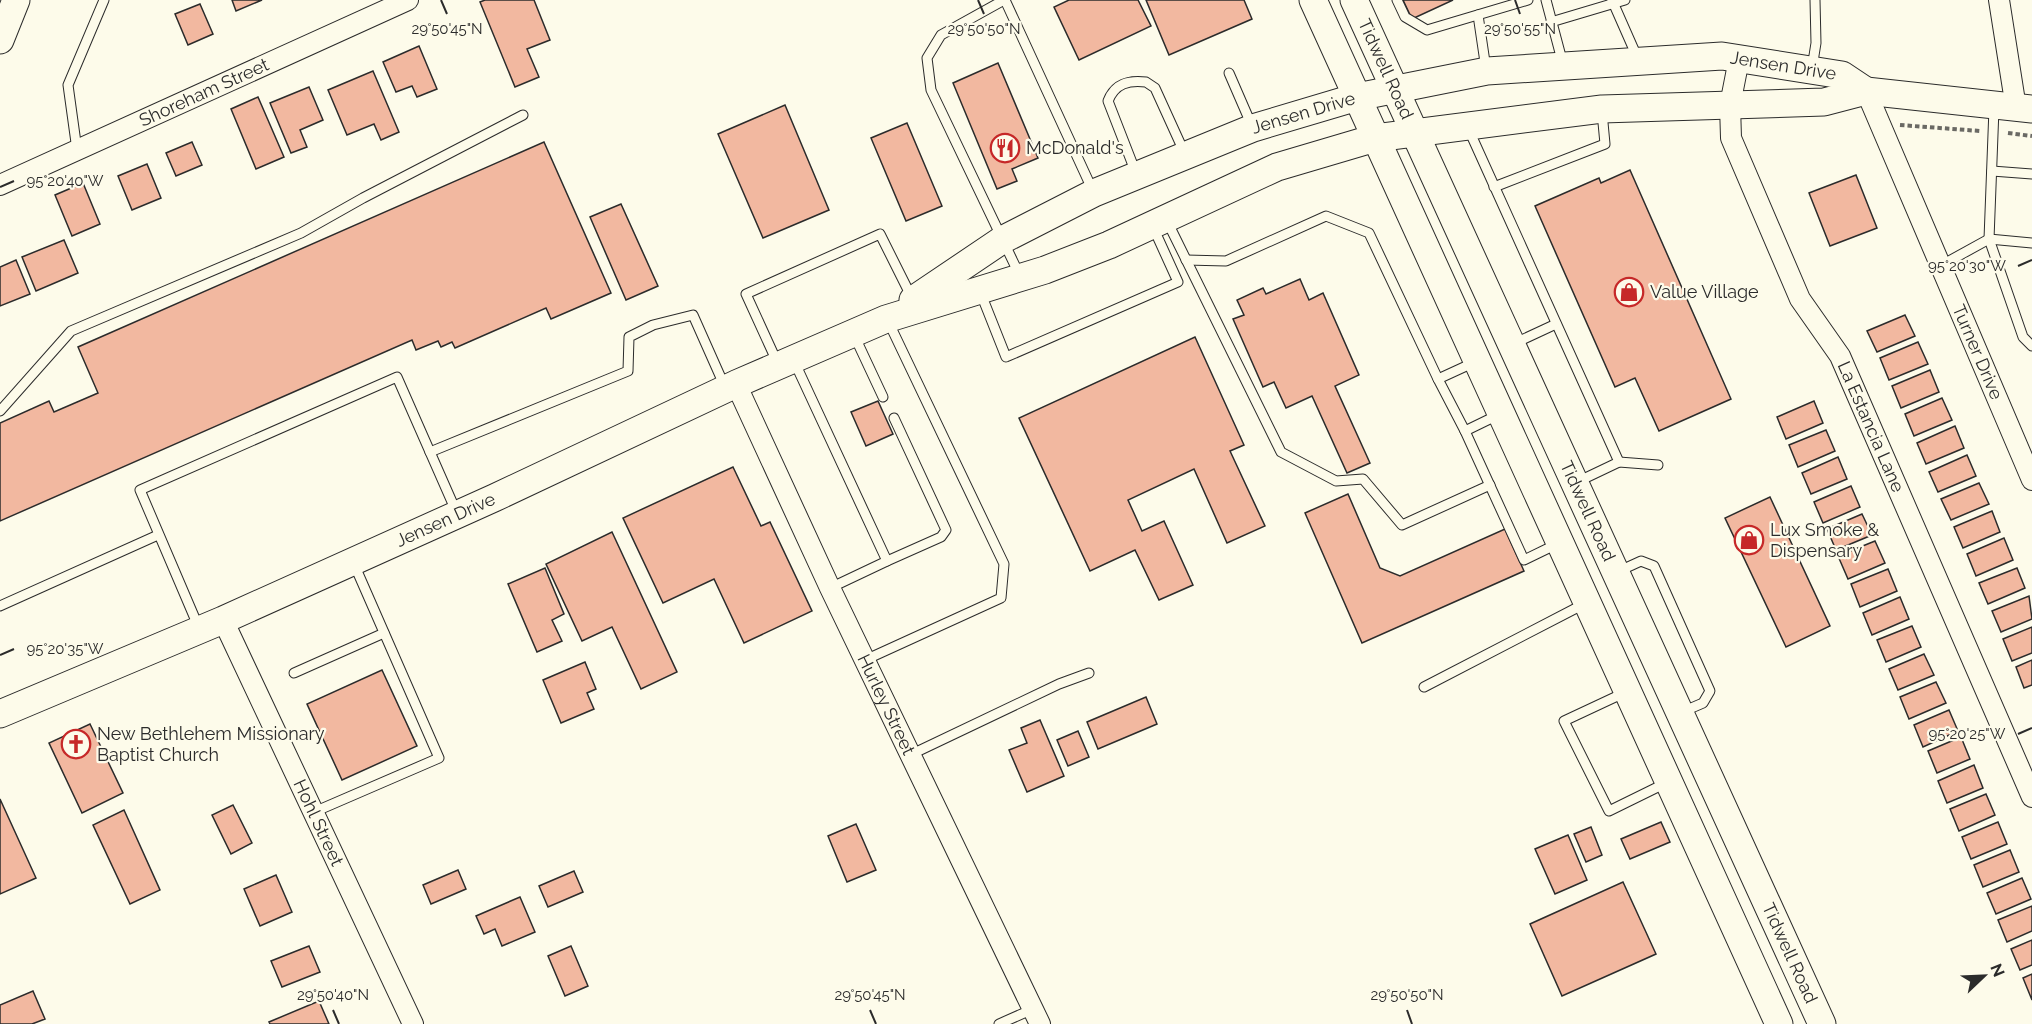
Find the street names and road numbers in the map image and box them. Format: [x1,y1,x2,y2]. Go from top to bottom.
street label: Tidwell Road [1354,15,1418,122]
street label: Jensen Drive [1729,46,1838,84]
street label: Shoreham Street [136,54,272,131]
street label: Jensen Drive [1249,87,1358,138]
street label: Turner Drive [1948,301,2008,403]
street label: La Estancia Lane [1834,358,1909,496]
street label: Tidwell Road [1556,457,1620,564]
street label: Jensen Drive [392,488,499,551]
street label: Hurley Street [853,651,920,758]
street label: Hohl Street [289,776,348,869]
street label: Tidwell Road [1758,899,1822,1006]

